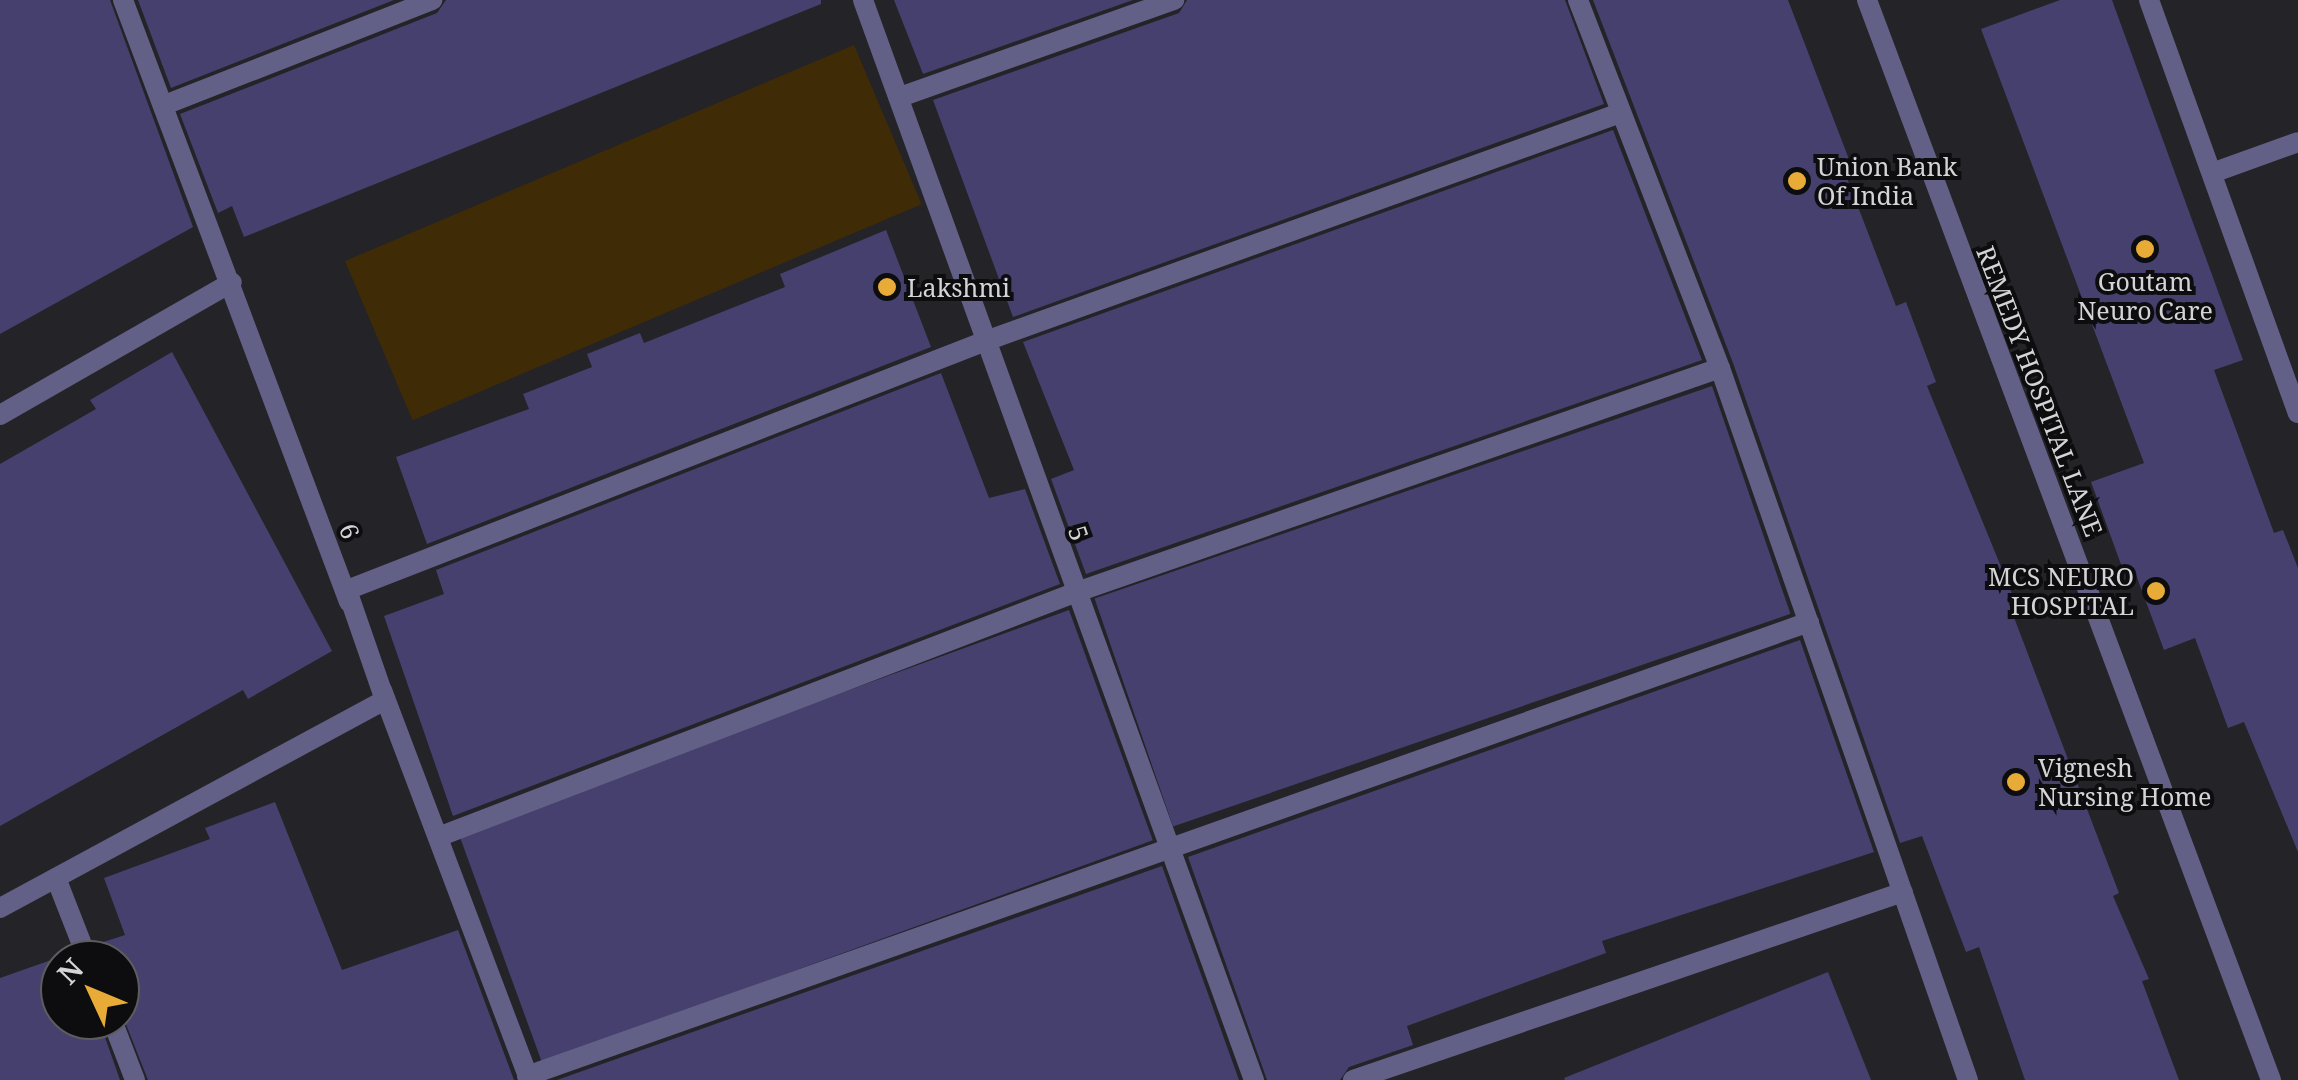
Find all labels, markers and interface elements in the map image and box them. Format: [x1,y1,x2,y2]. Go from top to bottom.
place label: Union Bank Of India [1817,152,1957,211]
marker: Union Bank Of India [1786,170,1808,192]
marker: Goutam Neuro Care [2132,236,2158,262]
street label: REMEDY HOSPITAL LANE [1971,242,2109,540]
place label: Goutam Neuro Care [2077,267,2213,326]
place label: Lakshmi [907,272,1010,302]
marker: Lakshmi [876,276,898,298]
street label: 6 [334,519,366,543]
street label: 5 [1063,521,1095,545]
place label: MCS NEURO HOSPITAL [1988,562,2134,621]
marker: MCS NEURO HOSPITAL [2143,578,2169,604]
place label: Vignesh Nursing Home [2038,753,2211,812]
marker: Vignesh Nursing Home [2003,769,2029,795]
north arrow [40,940,140,1040]
text: N [49,949,91,992]

